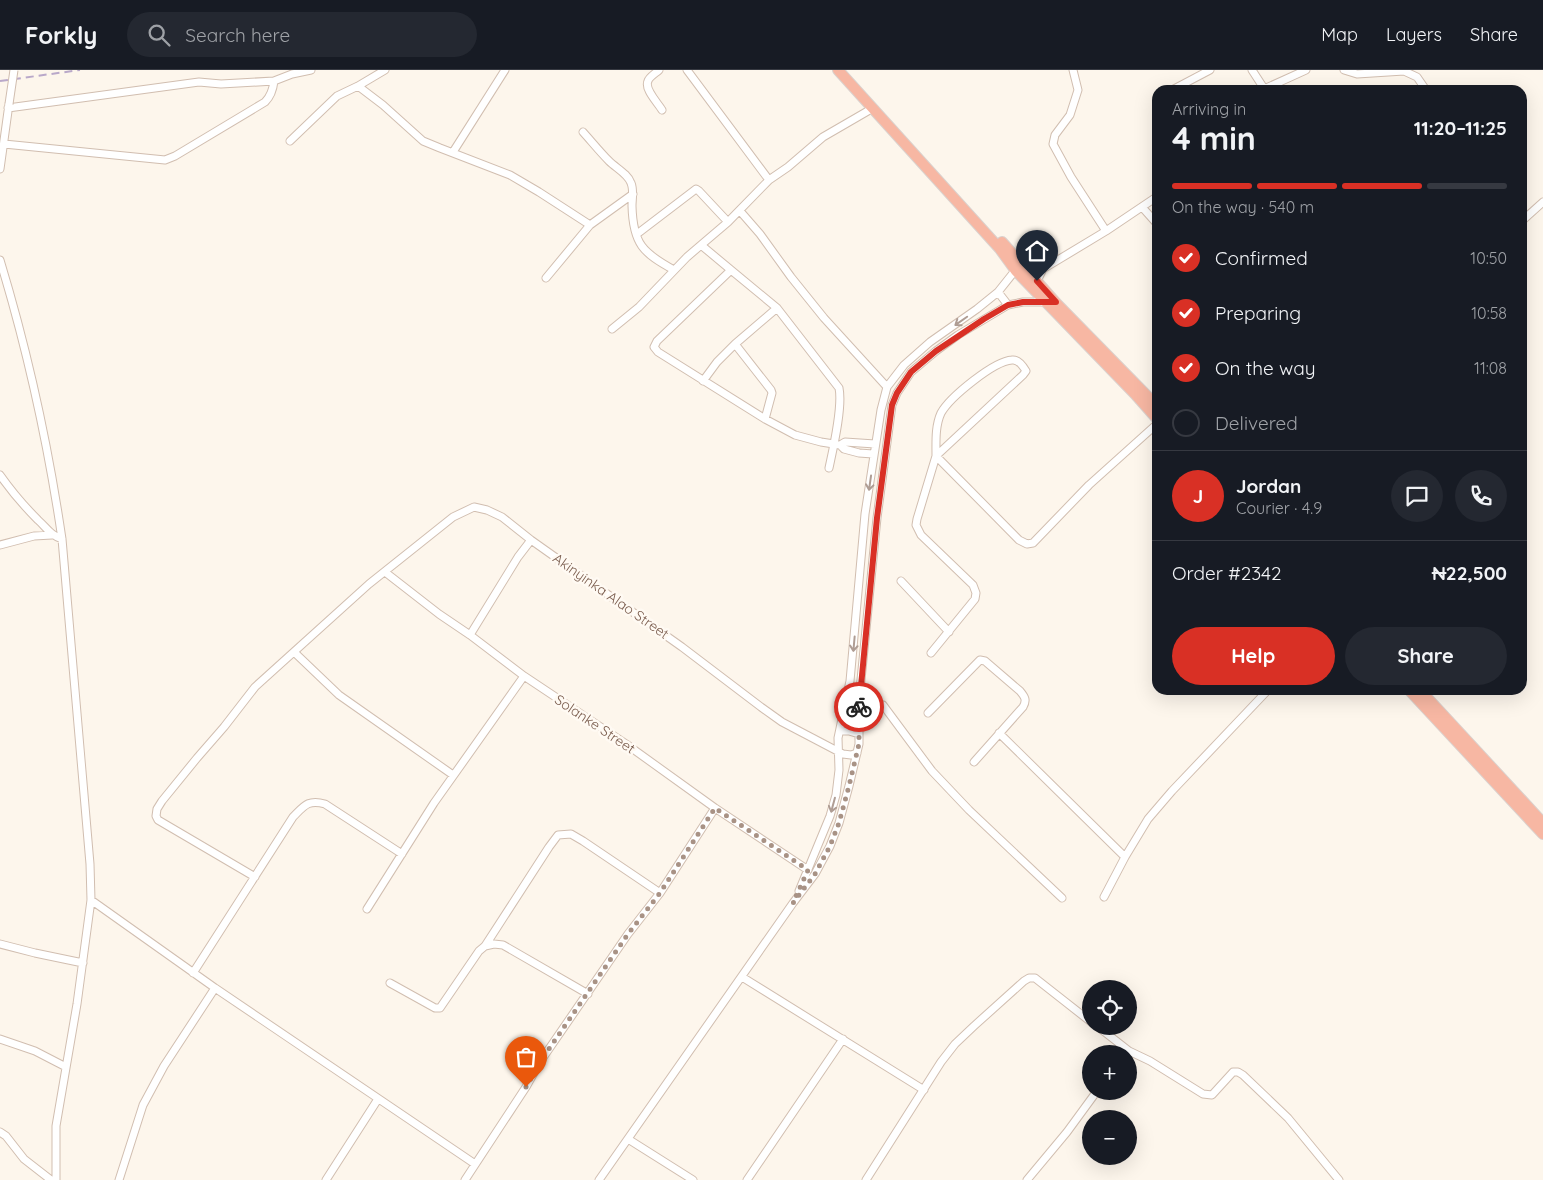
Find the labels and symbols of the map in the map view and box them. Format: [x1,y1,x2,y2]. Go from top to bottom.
pin [1016,230,1058,281]
one-way arrow [954,316,968,326]
one-way arrow [864,474,874,490]
street label: Akinyinka Alao Street [549,549,673,643]
one-way arrow [849,636,858,652]
courier [834,682,884,732]
street label: Solanke Street [551,690,639,758]
one-way arrow [828,796,838,812]
pin [505,1036,547,1087]

